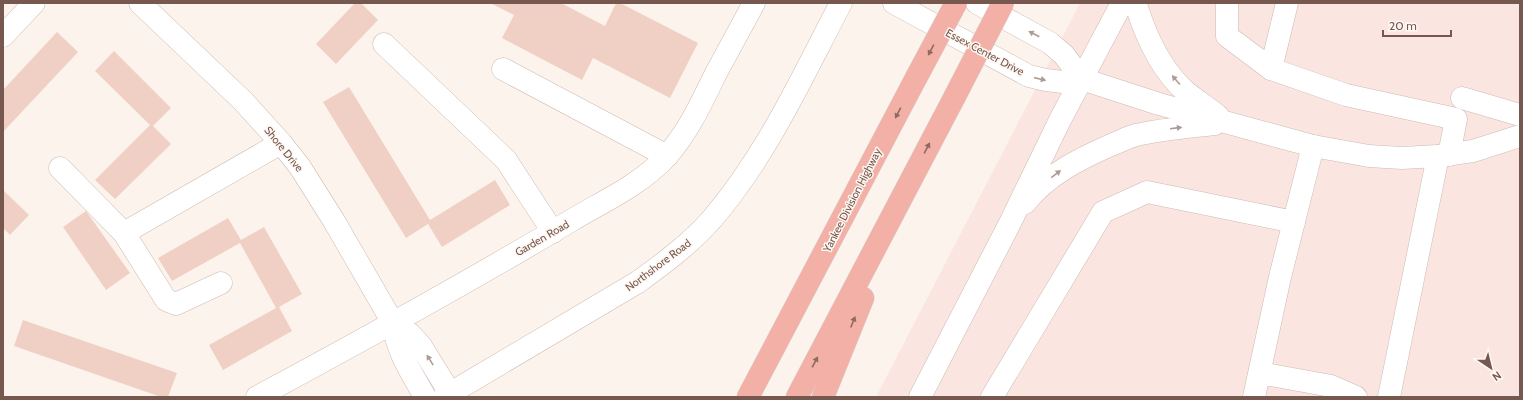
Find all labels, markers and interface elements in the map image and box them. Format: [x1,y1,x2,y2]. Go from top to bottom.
scale bar [1383,12,1451,38]
text: 20 m [1389,18,1417,33]
street label: Essex Center Drive [943,25,1027,79]
one-way arrow [1028,30,1039,37]
one-way arrow [928,44,934,56]
one-way arrow [1171,75,1180,86]
one-way arrow [1034,76,1046,82]
one-way arrow [895,107,901,119]
street label: Shore Drive [261,123,307,175]
one-way arrow [1170,125,1182,132]
one-way arrow [924,142,930,154]
street label: Yankee Division Highway [819,145,884,255]
one-way arrow [1050,170,1061,179]
street label: Garden Road [512,217,572,259]
street label: Northshore Road [622,236,694,294]
one-way arrow [850,316,856,327]
north arrow [1471,348,1511,388]
one-way arrow [426,354,433,366]
one-way arrow [812,357,818,368]
text: N [1490,368,1504,384]

